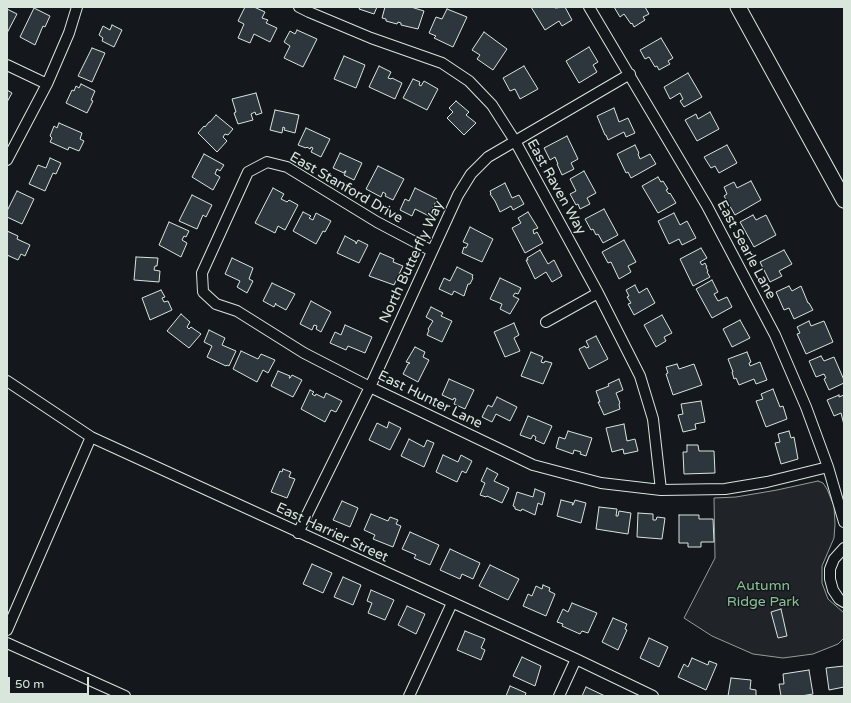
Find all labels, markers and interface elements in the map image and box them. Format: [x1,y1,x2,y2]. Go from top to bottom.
street label: East Raven Way [523,136,589,238]
street label: East Stanford Drive [286,149,406,227]
street label: North Butterfly Way [376,198,448,326]
street label: East Searle Lane [713,198,779,302]
street label: East Hunter Lane [375,367,485,433]
street label: East Harrier Street [273,500,391,566]
park label: Autumn Ridge Park [727,578,799,610]
scale bar [10,669,91,695]
text: 50 m [15,677,44,691]

